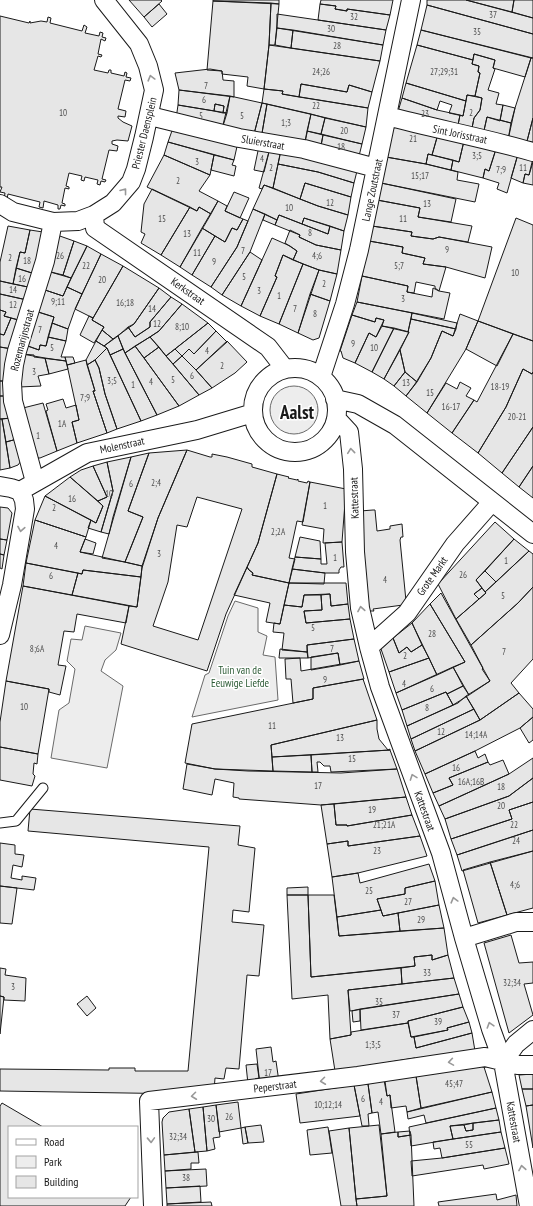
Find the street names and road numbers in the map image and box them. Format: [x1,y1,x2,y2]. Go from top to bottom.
street label: Priester Daensplein [128,95,160,170]
street label: Sint Jorisstraat [431,121,489,147]
street label: Sluierstraat [240,131,286,153]
street label: Lange Zoutstraat [359,157,385,223]
street label: Kerkstraat [168,274,208,308]
street label: Rozemarijnstraat [7,307,37,373]
street label: Molenstraat [98,433,146,457]
street label: Kattestraat [346,477,362,519]
street label: Grote Markt [413,554,451,598]
street label: Kattestraat [411,789,439,833]
street label: Peperstraat [253,1076,297,1096]
street label: Kattestraat [503,1100,525,1144]

